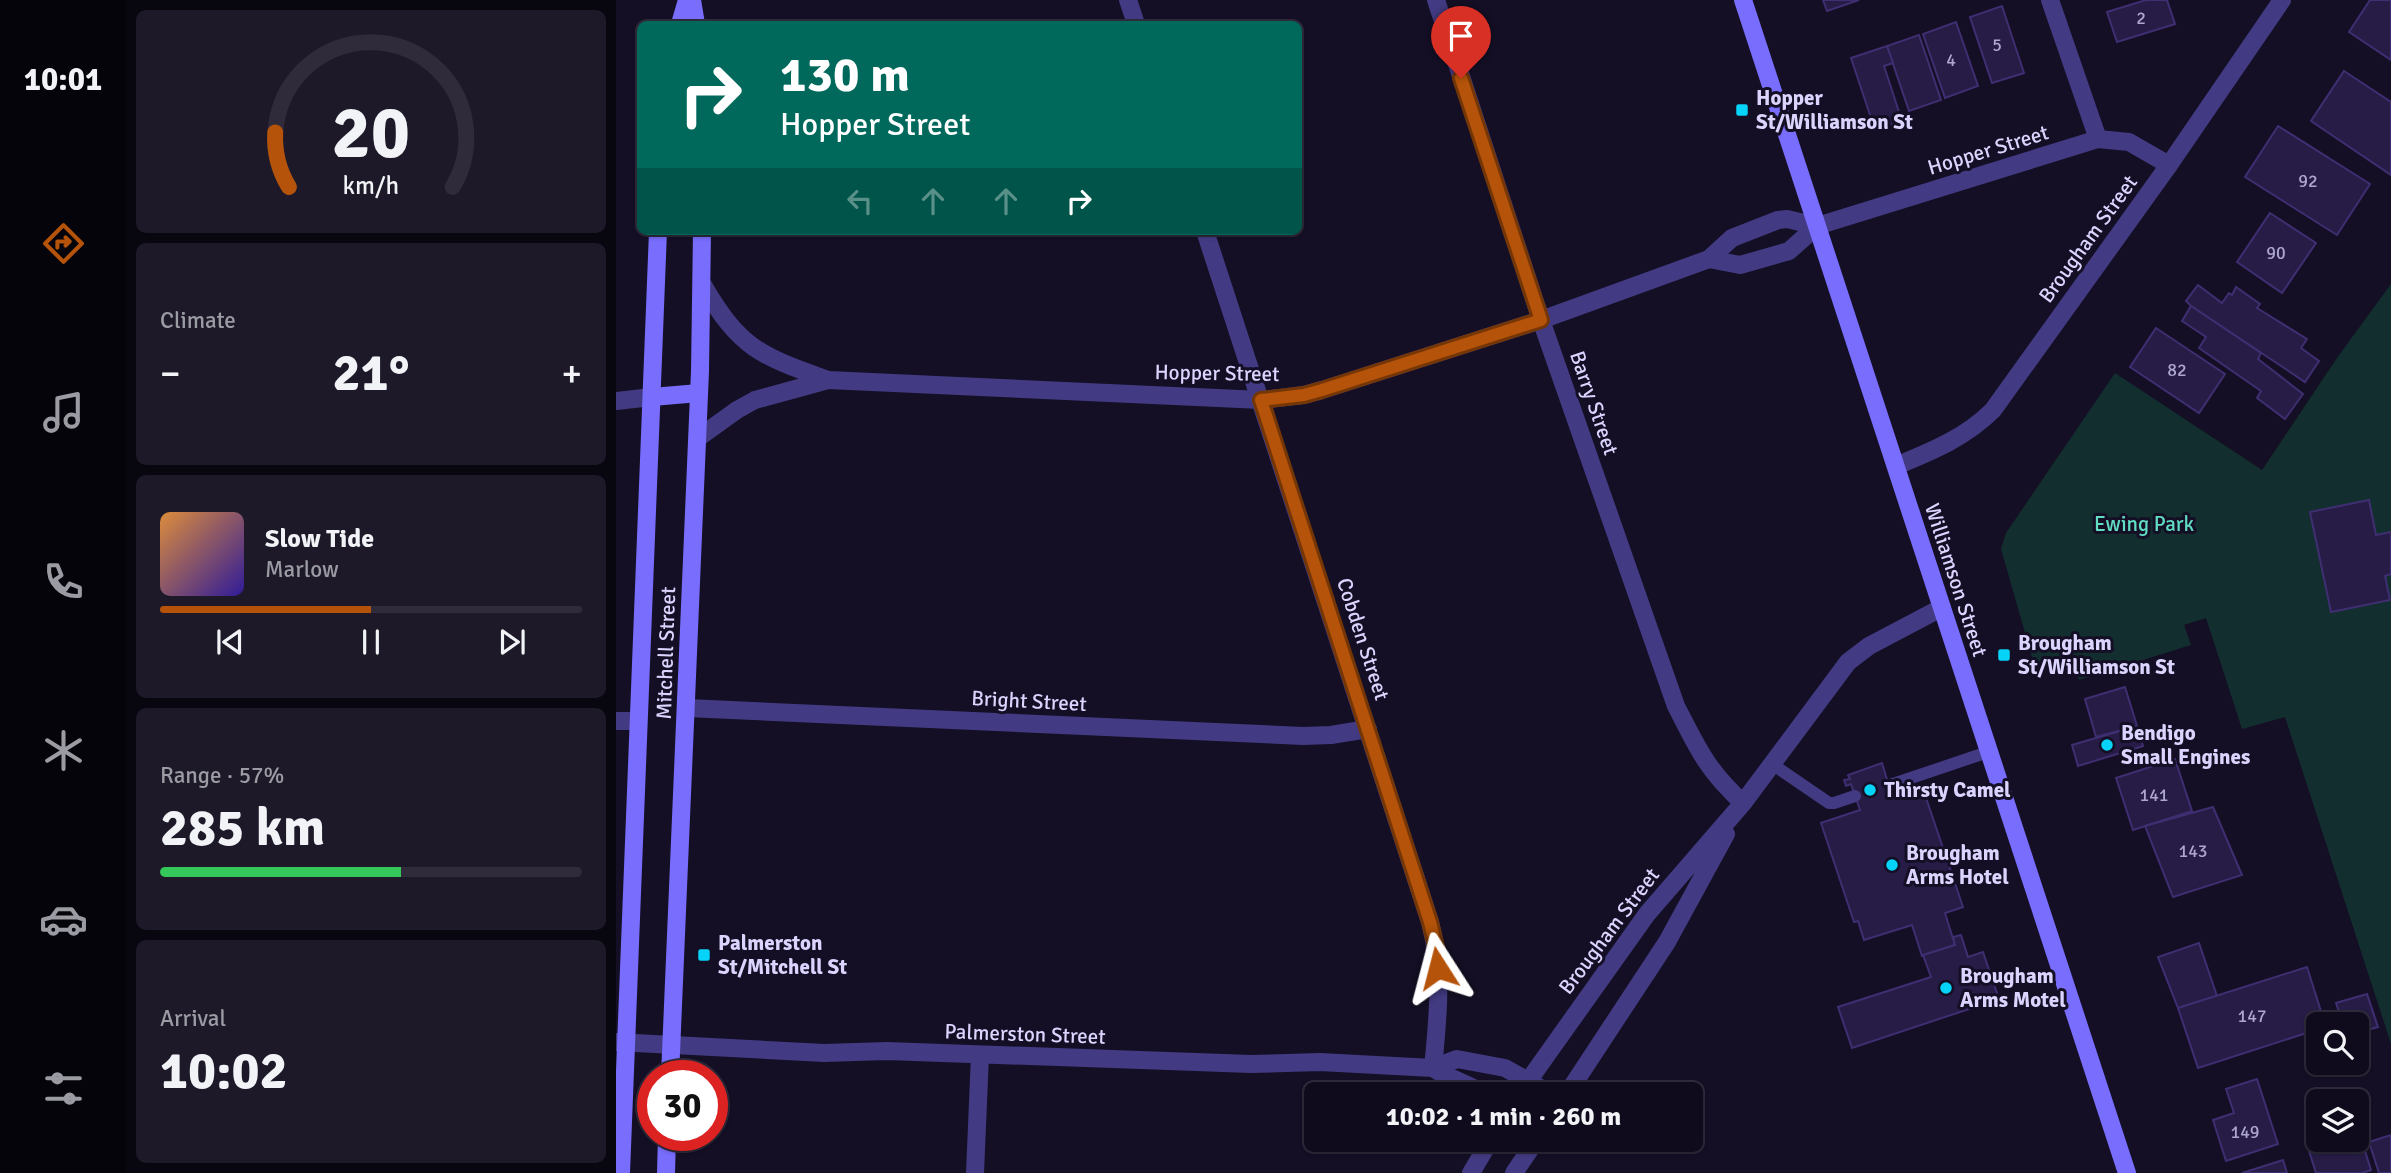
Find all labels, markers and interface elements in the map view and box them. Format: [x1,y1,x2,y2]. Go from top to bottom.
pin [1431,6,1491,78]
house number: 2 [2136,7,2146,29]
icon: arrive [1442,17,1480,55]
house number: 5 [1992,34,2002,56]
text: 130 m [780,45,910,105]
icon: right [665,49,756,140]
house number: 4 [1946,49,1956,71]
text: 10:01 [24,60,102,99]
place label: Hopper St/Williamson St [1756,85,1913,135]
text: 20 [332,90,410,179]
marker: Hopper St/Williamson St [1734,102,1750,118]
text: Hopper Street [780,105,970,144]
street label: Hopper Street [1924,119,2052,181]
text: km/h [343,170,399,201]
street label: Brougham Street [2033,170,2143,308]
house number: 92 [2298,170,2318,192]
icon: left [841,182,879,220]
icon: ahead [914,182,952,220]
icon: ahead [987,182,1025,220]
icon: right [1060,182,1098,220]
icon: directions [39,219,88,268]
house number: 90 [2266,242,2286,264]
text: Climate [160,306,236,335]
text: 21° [333,341,409,405]
street label: Barry Street [1564,347,1624,459]
text: − [160,350,181,397]
text: + [561,350,582,397]
street label: Hopper Street [1154,359,1280,387]
house number: 82 [2167,359,2187,381]
icon: music [39,388,88,437]
street label: Williamson Street [1919,500,1993,660]
park label: Ewing Park [2094,511,2195,537]
text: Slow Tide [265,523,374,555]
text: Marlow [265,555,339,584]
icon: phone [39,557,88,606]
street label: Cobden Street [1331,575,1395,703]
street label: Mitchell Street [651,586,681,720]
icon: previous [211,623,249,661]
icon: pause [352,623,390,661]
icon: next [493,623,531,661]
place label: Brougham St/Williamson St [2018,630,2175,680]
marker: Brougham St/Williamson St [1996,647,2012,663]
street label: Bright Street [971,685,1087,717]
place label: Bendigo Small Engines [2121,720,2250,770]
icon: climate [39,726,88,775]
marker: Bendigo Small Engines [2099,737,2115,753]
text: Range · 57% [160,761,284,790]
place label: Thirsty Camel [1884,777,2011,803]
marker: Thirsty Camel [1862,782,1878,798]
house number: 141 [2139,784,2169,806]
text: 285 km [160,796,325,860]
place label: Brougham Arms Hotel [1906,840,2009,890]
house number: 143 [2178,840,2208,862]
marker: Brougham Arms Hotel [1884,857,1900,873]
street label: Brougham Street [1553,863,1665,999]
icon: car [39,895,88,944]
place label: Palmerston St/Mitchell St [718,930,847,980]
position arrow [1401,931,1475,1005]
marker: Palmerston St/Mitchell St [696,947,712,963]
place label: Brougham Arms Motel [1960,963,2066,1013]
marker: Brougham Arms Motel [1938,980,1954,996]
text: Arrival [160,1004,226,1033]
house number: 147 [2237,1005,2267,1027]
map controls [2306,1012,2369,1152]
button: search [2306,1012,2369,1075]
street label: Palmerston Street [944,1018,1106,1050]
text: 10:02 [160,1039,288,1103]
speed limit sign: 30 [637,1060,728,1151]
icon: filters [39,1064,88,1113]
button: layers [2306,1089,2369,1152]
text: 10:02 · 1 min · 260 m [1386,1101,1621,1133]
house number: 149 [2230,1121,2260,1143]

